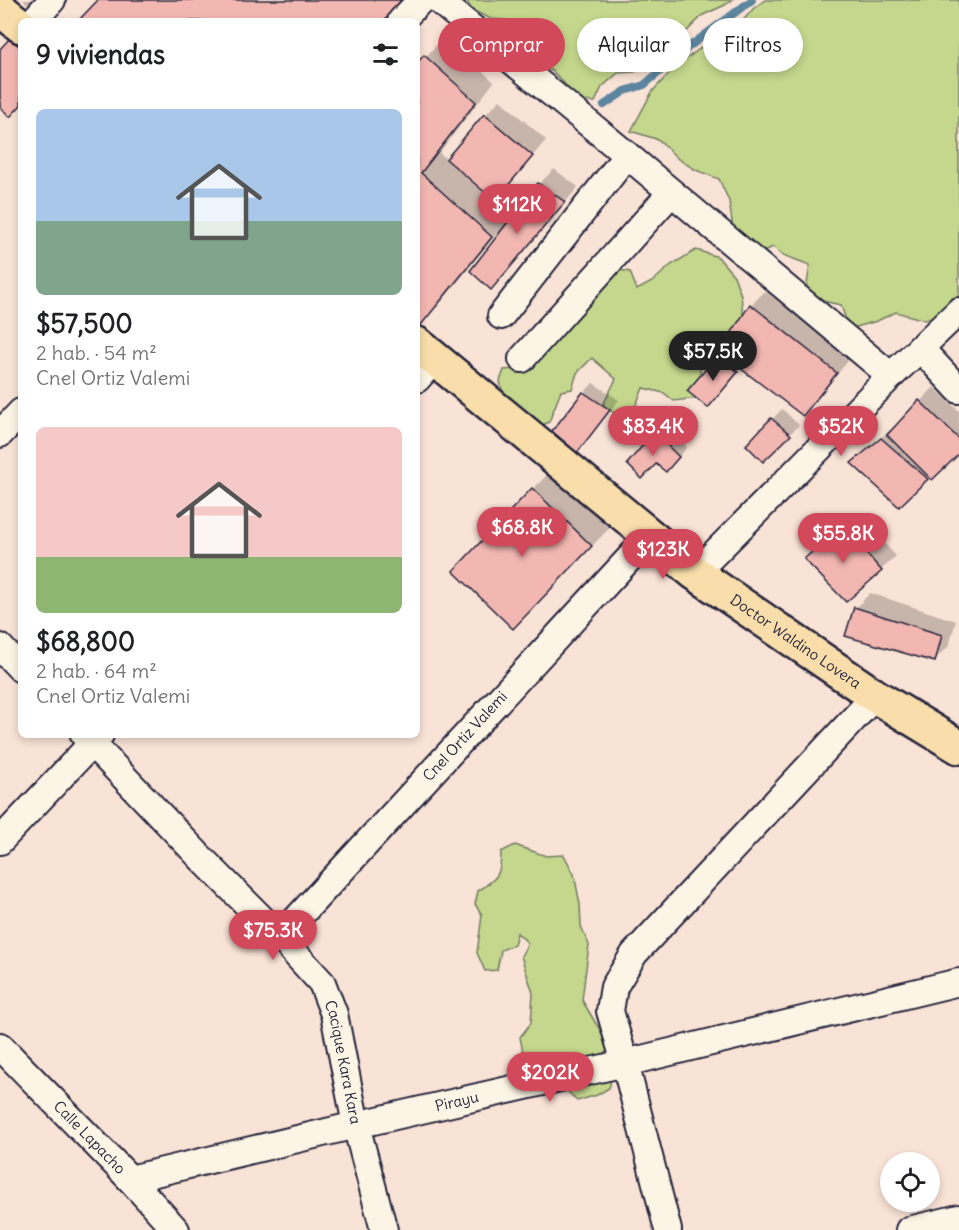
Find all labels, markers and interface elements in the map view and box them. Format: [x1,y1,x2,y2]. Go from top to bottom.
chip: Comprar [438,18,565,72]
chip: Alquilar [577,18,691,72]
chip: Filtros [703,18,803,72]
text: 9 viviendas [36,38,165,71]
icon: filters [369,38,402,71]
icon: home [165,148,273,256]
pin: $112K [475,184,559,235]
text: $112K [492,191,542,216]
text: $57,500 [36,307,133,340]
pin: $57.5K [664,331,762,382]
text: $57.5K [683,338,743,363]
text: 2 hab. · 54 m² [36,340,157,365]
text: Cnel Ortiz Valemi [36,365,190,390]
pin: $83.4K [604,406,702,457]
pin: $52K [805,406,877,457]
text: $83.4K [622,413,684,438]
text: $52K [818,413,864,438]
icon: home [165,466,273,574]
pin: $68.8K [473,507,571,558]
pin: $55.8K [794,513,892,564]
text: $68.8K [491,514,553,539]
text: $55.8K [812,520,874,545]
pin: $123K [621,529,705,580]
text: $123K [636,536,690,561]
street label: Doctor Waldino Lovera [727,590,865,693]
text: $68,800 [36,625,135,658]
text: 2 hab. · 64 m² [36,658,157,683]
text: Cnel Ortiz Valemi [36,683,190,708]
street label: Cnel Ortiz Valemi [419,687,511,785]
pin: $75.3K [224,910,322,961]
text: $75.3K [243,917,303,942]
street label: Cacique Kara Kara [321,997,366,1126]
pin: $202K [508,1052,592,1103]
text: $202K [521,1059,579,1084]
street label: Pirayu [433,1087,481,1115]
street label: Calle Lapacho [50,1097,130,1178]
map controls [880,1152,940,1212]
button: locate [880,1152,940,1212]

